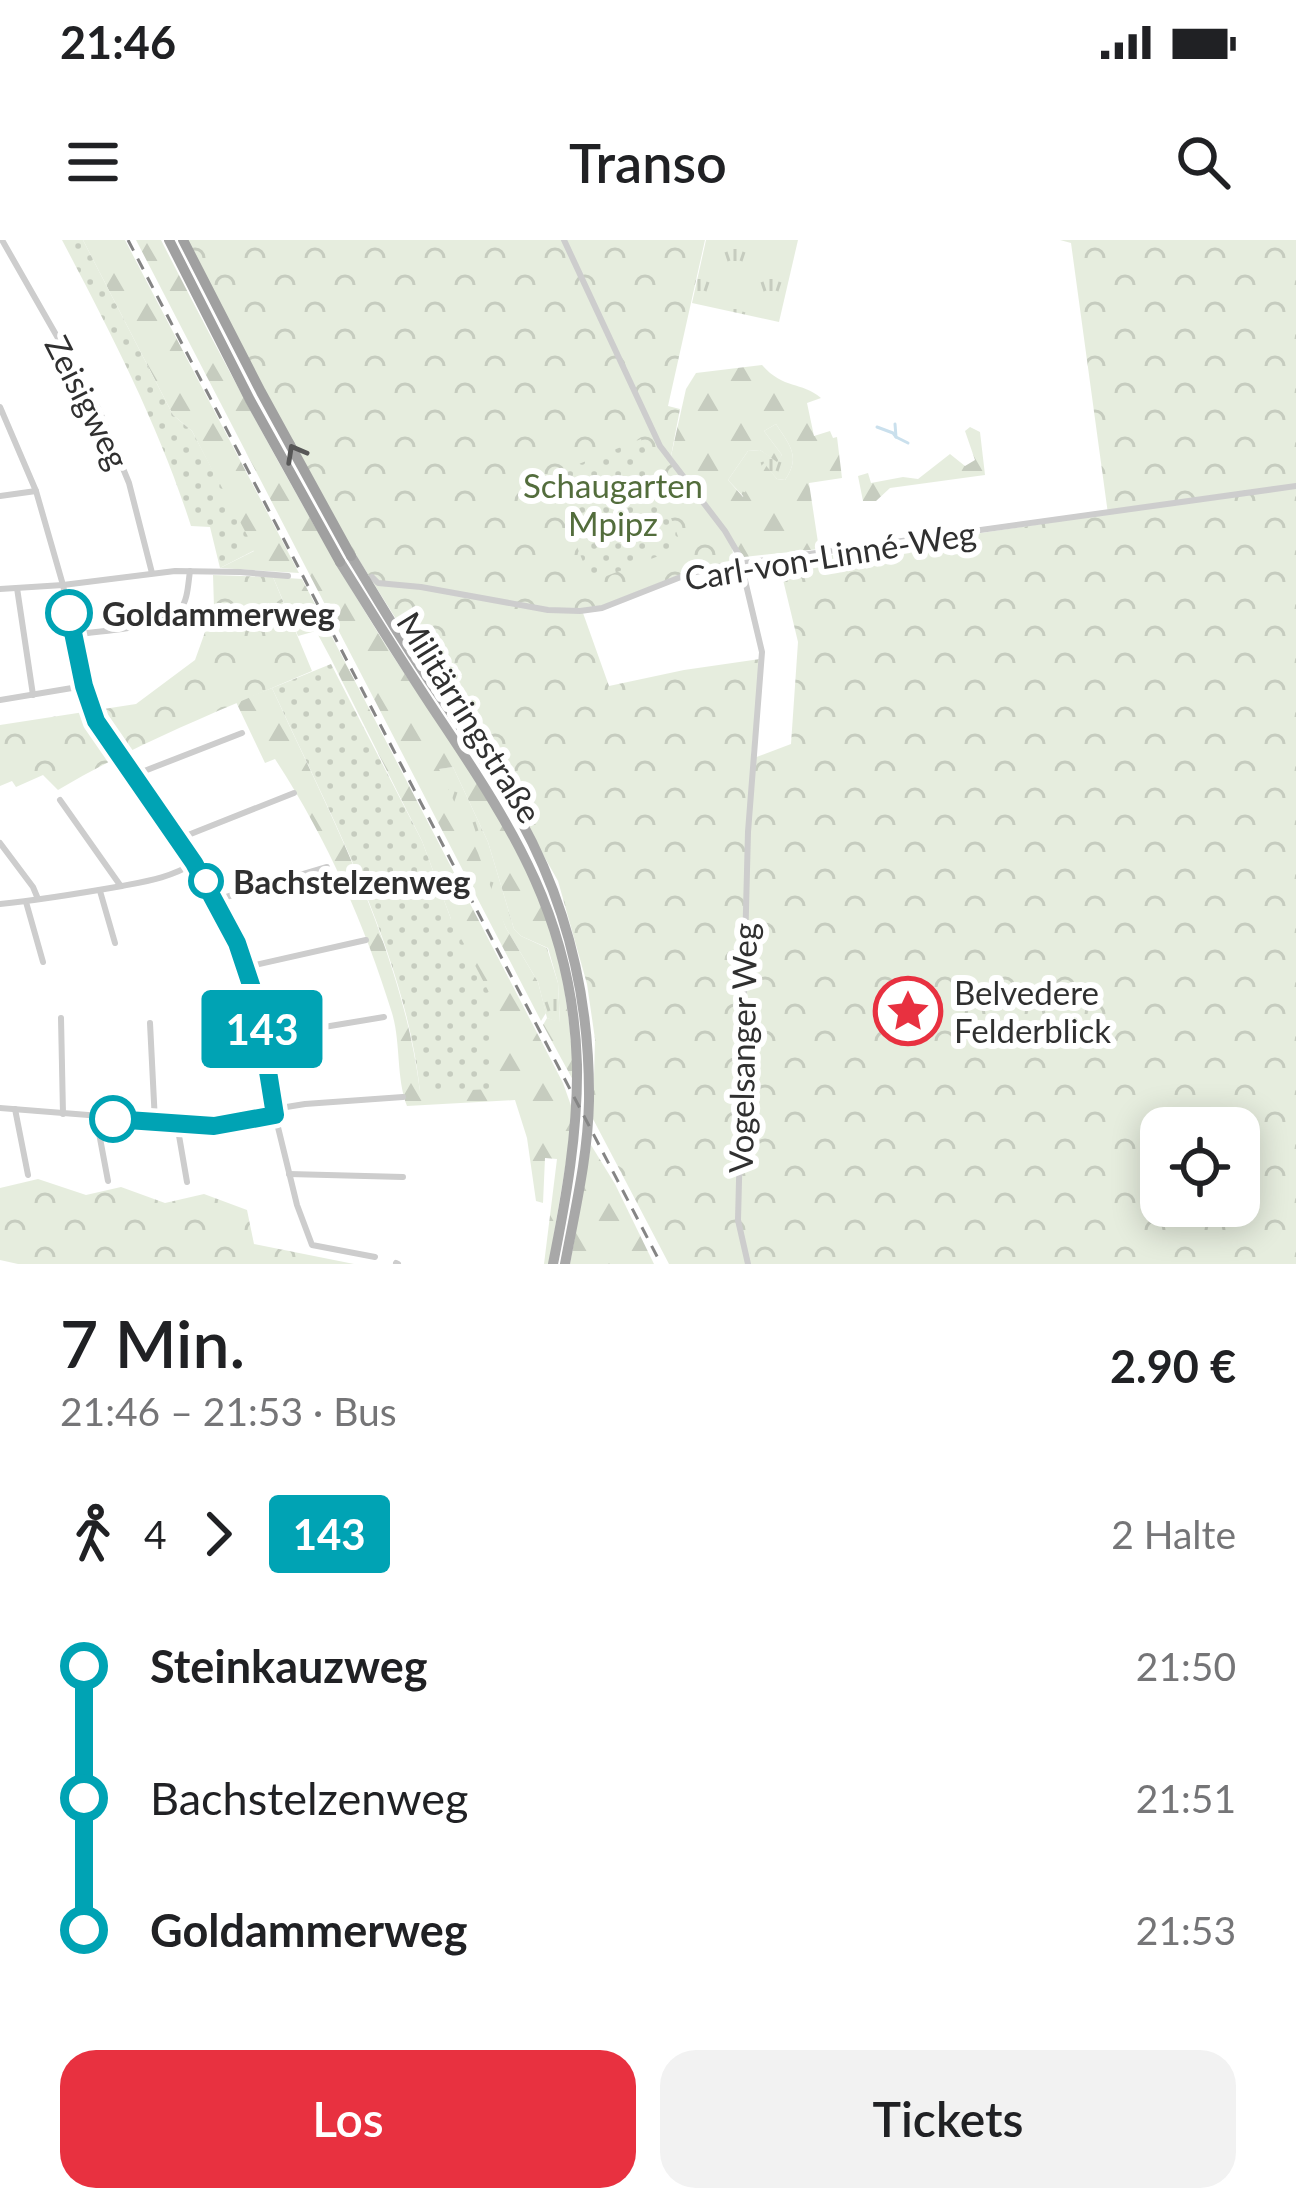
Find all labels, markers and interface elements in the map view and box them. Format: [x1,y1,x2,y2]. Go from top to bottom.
text: 21:46 [60,15,176,69]
icon: menu [60,129,126,195]
icon: search [1170,129,1236,195]
text: Transo [569,130,727,195]
street label: Zeisigweg [37,329,139,475]
one-way arrow [286,445,309,466]
park label: Schaugarten Mpipz [523,465,703,543]
street label: Carl-von-Linné-Weg [682,512,978,598]
marker: Goldammerweg [47,591,91,635]
place label: Goldammerweg [102,593,335,633]
street label: Militärringstraße [389,604,551,830]
place label: Bachstelzenweg [233,861,470,901]
marker: Bachstelzenweg [190,865,222,897]
street label: Vogelsanger Weg [720,923,764,1173]
place label: Belvedere Felderblick [954,972,1111,1050]
place icon: Belvedere Felderblick [873,976,943,1046]
line badge: 143 [193,990,331,1068]
text: 143 [225,1004,299,1054]
unlabelled marker [91,1097,135,1141]
map controls [1140,1107,1260,1227]
button: locate [1140,1107,1260,1227]
text: 7 Min. [60,1303,245,1382]
text: 2.90 € [1110,1339,1236,1393]
text: 21:46 – 21:53 · Bus [60,1388,397,1434]
icon: walk [60,1501,126,1567]
icon: forward [185,1501,251,1567]
text: 143 [293,1509,366,1559]
text: 4 [144,1511,167,1557]
text: 2 Halte [1111,1511,1236,1557]
text: Steinkauzweg [150,1639,428,1693]
text: 21:50 [1136,1643,1236,1689]
text: Bachstelzenweg [150,1771,468,1825]
text: 21:51 [1136,1775,1236,1821]
text: Goldammerweg [150,1903,468,1957]
text: 21:53 [1136,1907,1236,1953]
button: Los [60,2050,636,2188]
button: Tickets [660,2050,1236,2188]

